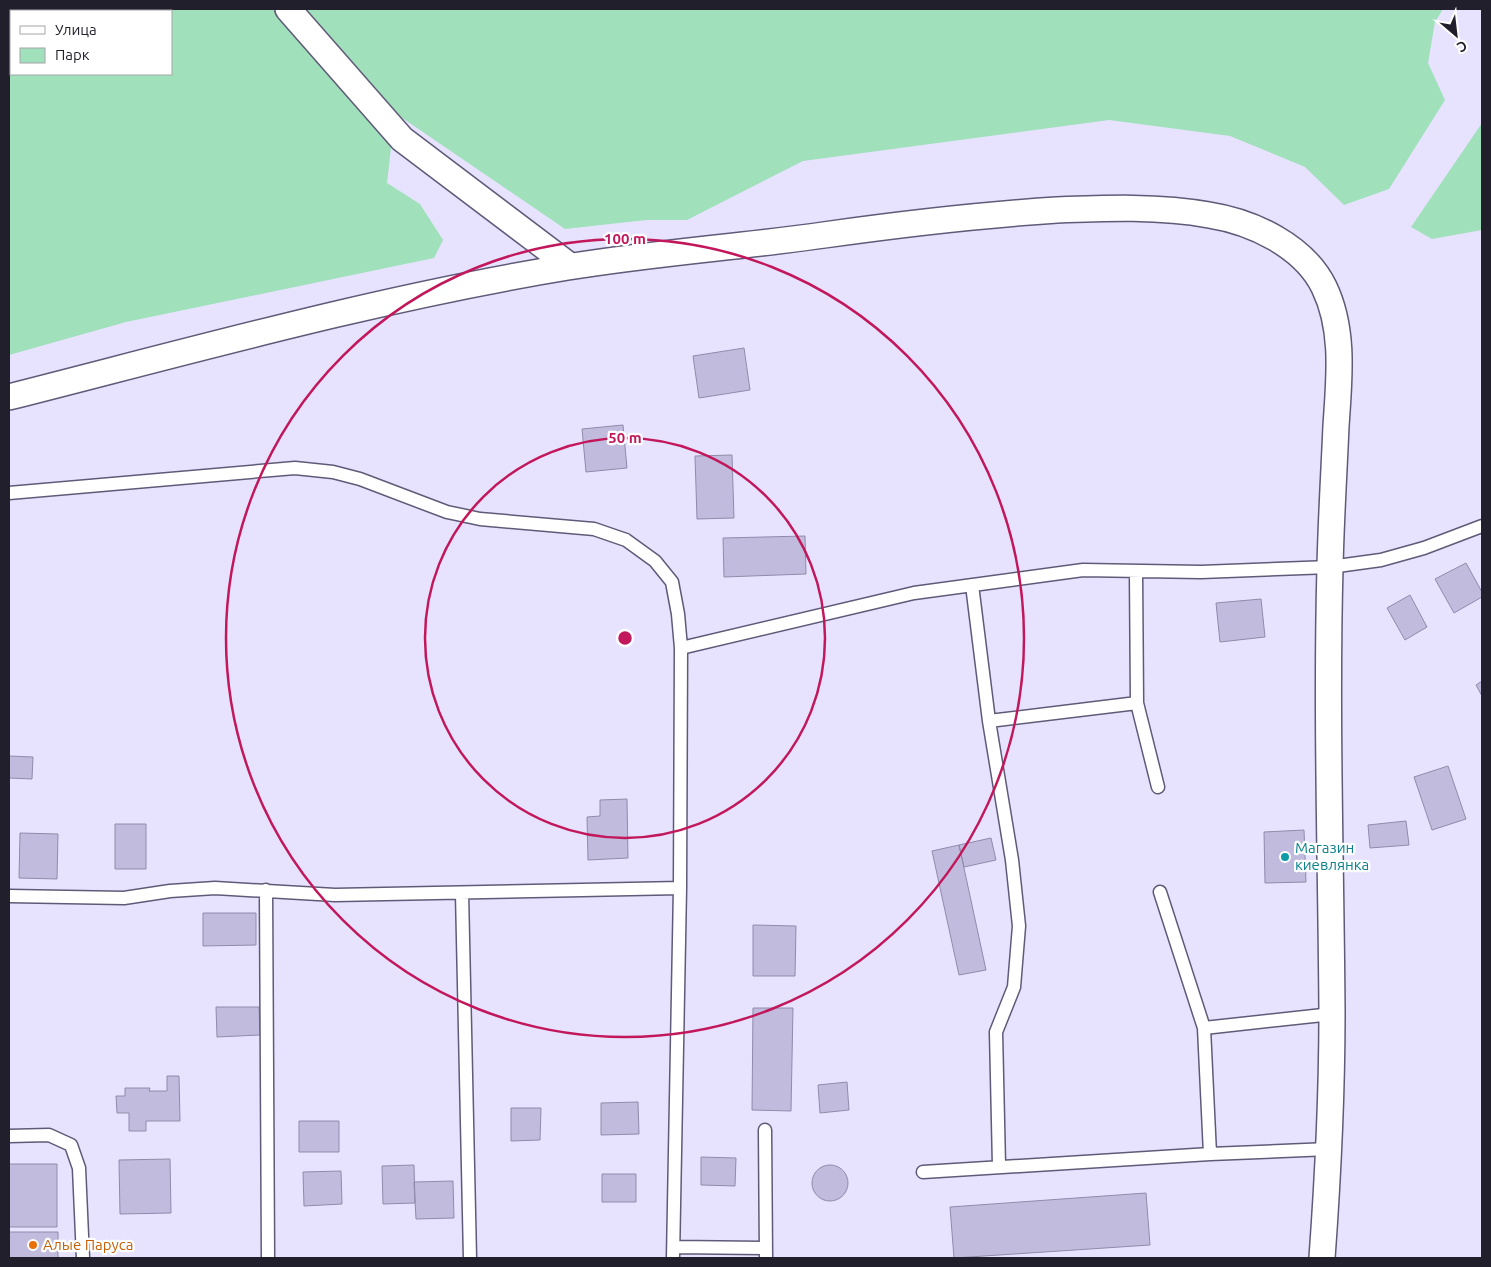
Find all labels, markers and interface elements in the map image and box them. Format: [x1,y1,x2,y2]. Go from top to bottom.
legend [10,10,172,75]
north arrow [1431,10,1481,60]
text: Улица [55,21,97,38]
text: С [1454,37,1470,56]
text: Парк [55,46,90,63]
text: 100 m [604,230,646,247]
text: 50 m [608,429,642,446]
centre of rings [616,629,634,647]
place label: Магазин киевлянка [1295,839,1369,873]
marker: Магазин киевлянка [1279,851,1291,863]
place label: Алые Паруса [43,1236,134,1253]
marker: Алые Паруса [27,1239,39,1251]

